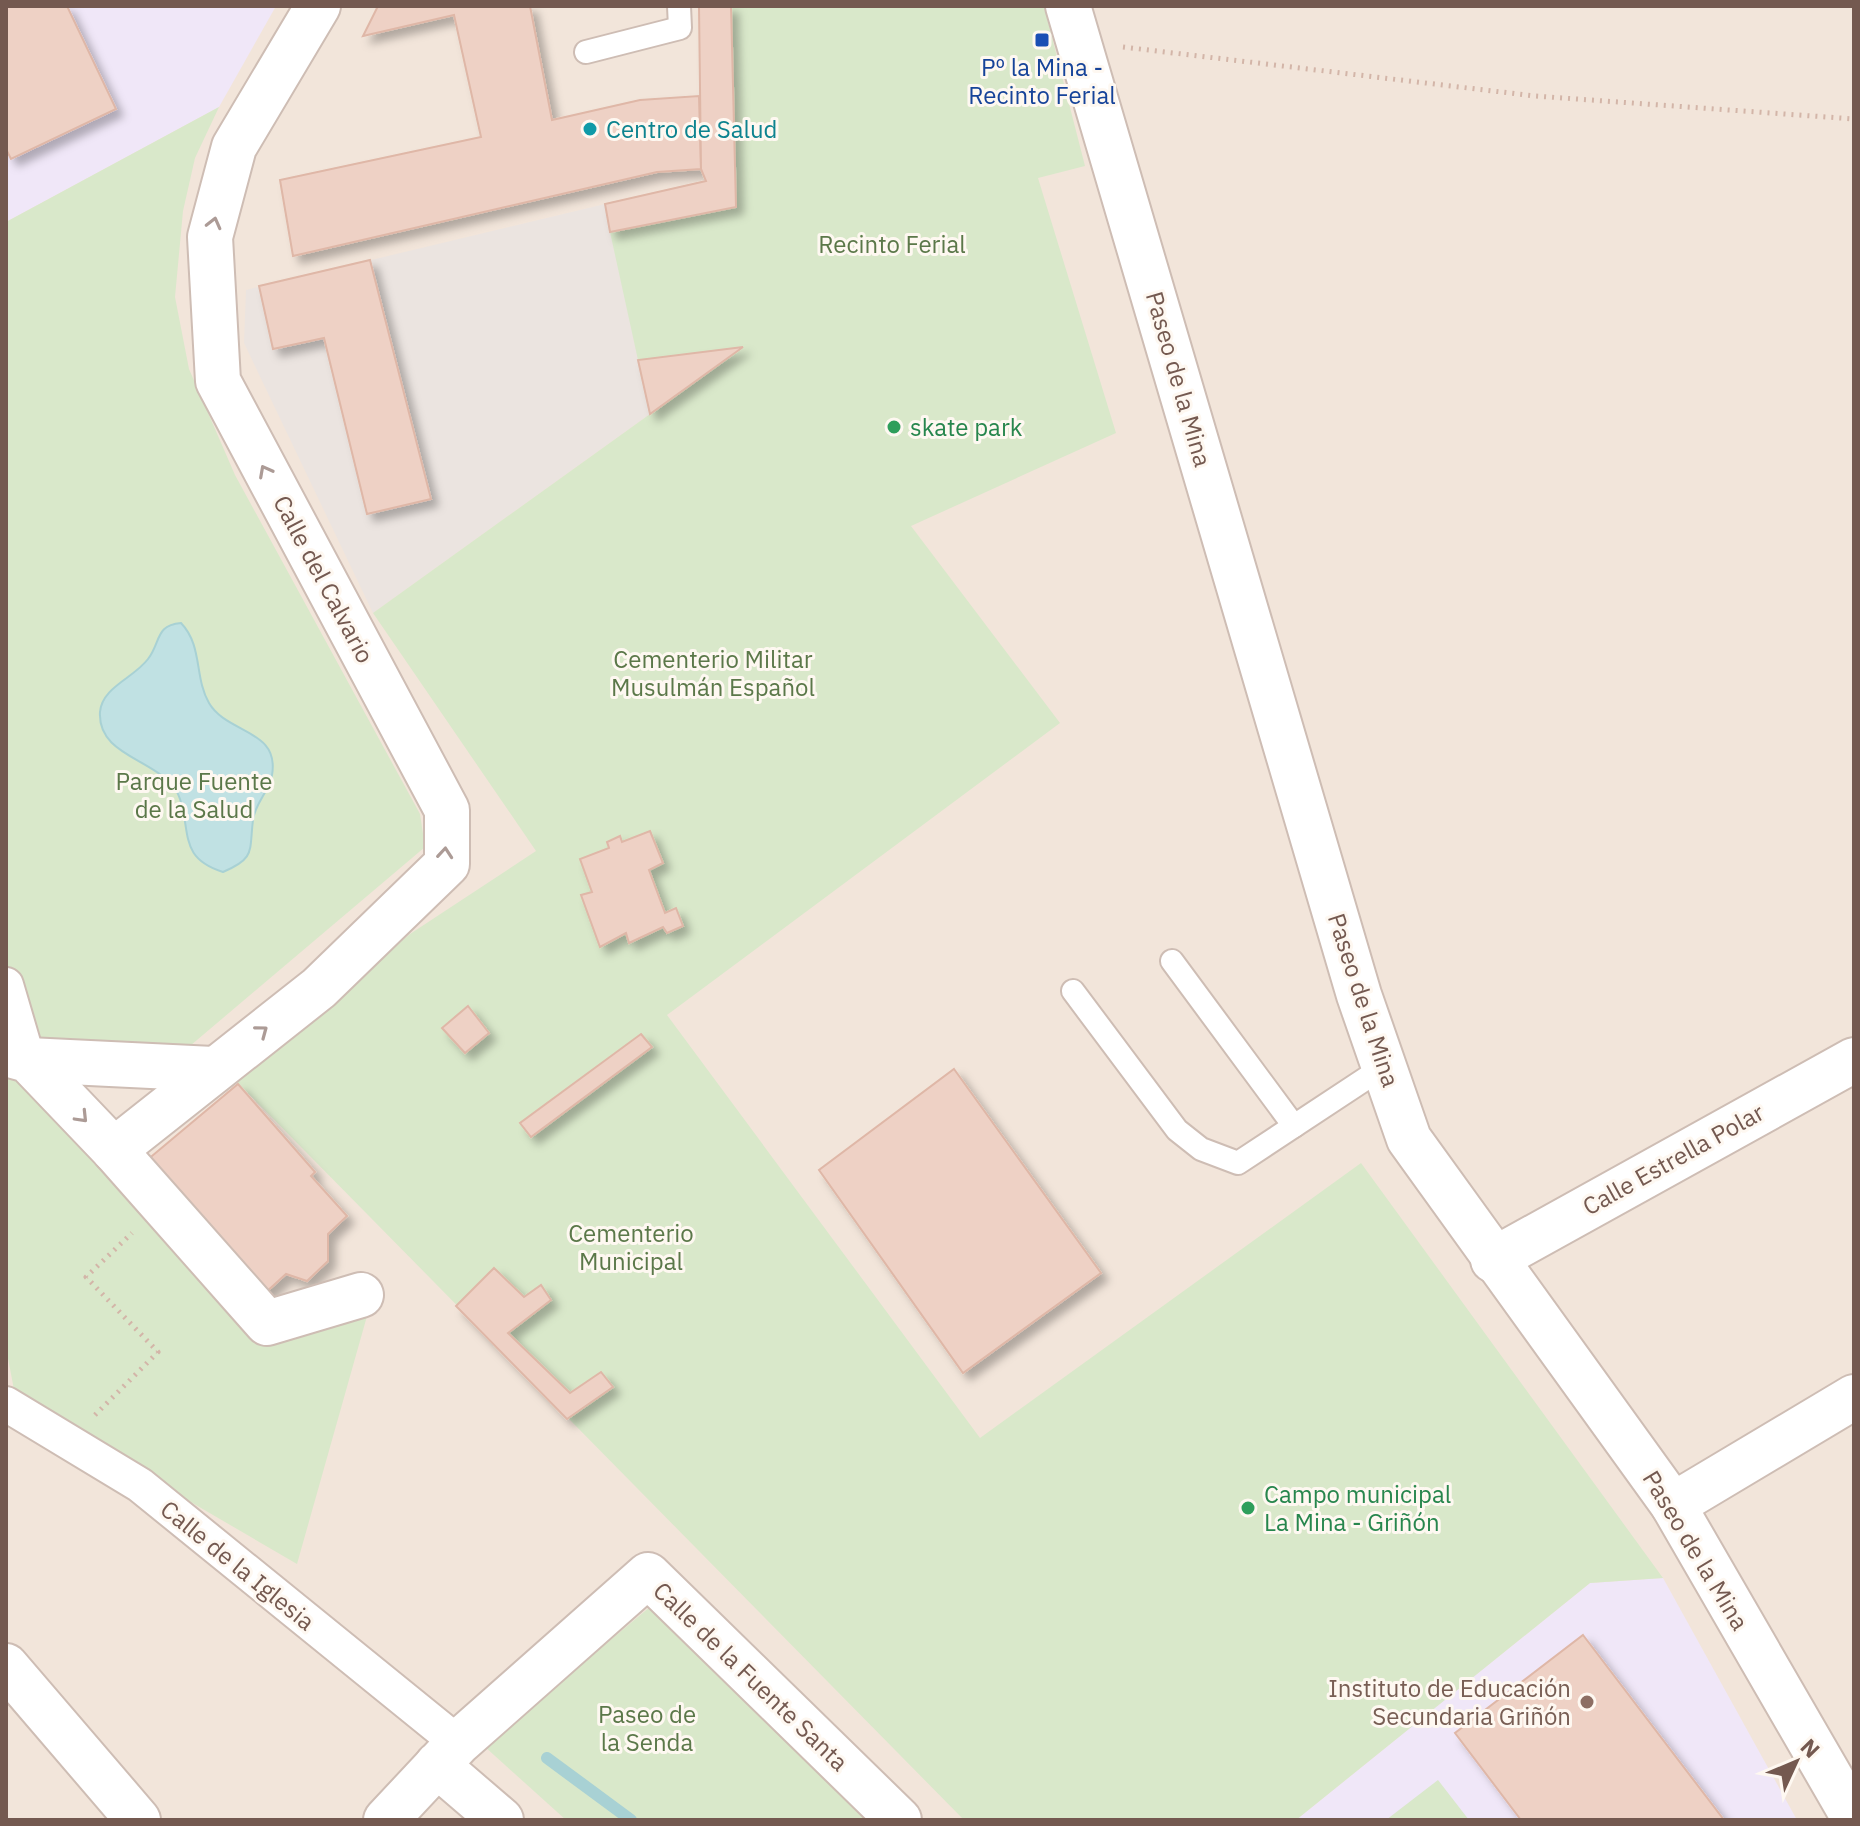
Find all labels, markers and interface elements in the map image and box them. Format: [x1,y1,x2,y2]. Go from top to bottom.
marker: Pº la Mina - Recinto Ferial [1033,31,1051,49]
place label: Pº la Mina - Recinto Ferial [968,51,1116,111]
place label: Centro de Salud [606,113,778,145]
marker: Centro de Salud [581,120,599,138]
one-way arrow [204,217,221,231]
park label: Recinto Ferial [818,228,966,260]
street label: Paseo de la Mina [1139,288,1219,470]
place label: skate park [910,411,1023,443]
marker: skate park [885,418,903,436]
one-way arrow [260,464,275,479]
street label: Calle del Calvario [266,490,382,668]
park label: Cementerio Militar Musulmán Español [611,643,815,703]
park label: Parque Fuente de la Salud [116,765,272,825]
one-way arrow [437,846,454,859]
street label: Paseo de la Mina [1321,909,1407,1091]
one-way arrow [253,1027,268,1041]
street label: Calle Estrella Polar [1577,1096,1769,1222]
one-way arrow [73,1108,88,1122]
park label: Cementerio Municipal [568,1217,694,1277]
street label: Paseo de la Mina [1636,1464,1756,1636]
place label: Campo municipal La Mina - Griñón [1264,1478,1451,1538]
street label: Calle de la Iglesia [154,1493,322,1637]
marker: Campo municipal La Mina - Griñón [1239,1499,1257,1517]
street label: Calle de la Fuente Santa [647,1574,856,1778]
place label: Instituto de Educación Secundaria Griñón [1328,1672,1571,1732]
marker: Instituto de Educación Secundaria Griñón [1578,1693,1596,1711]
park label: Paseo de la Senda [598,1698,696,1758]
north arrow [1756,1722,1836,1802]
text: N [1795,1732,1827,1764]

